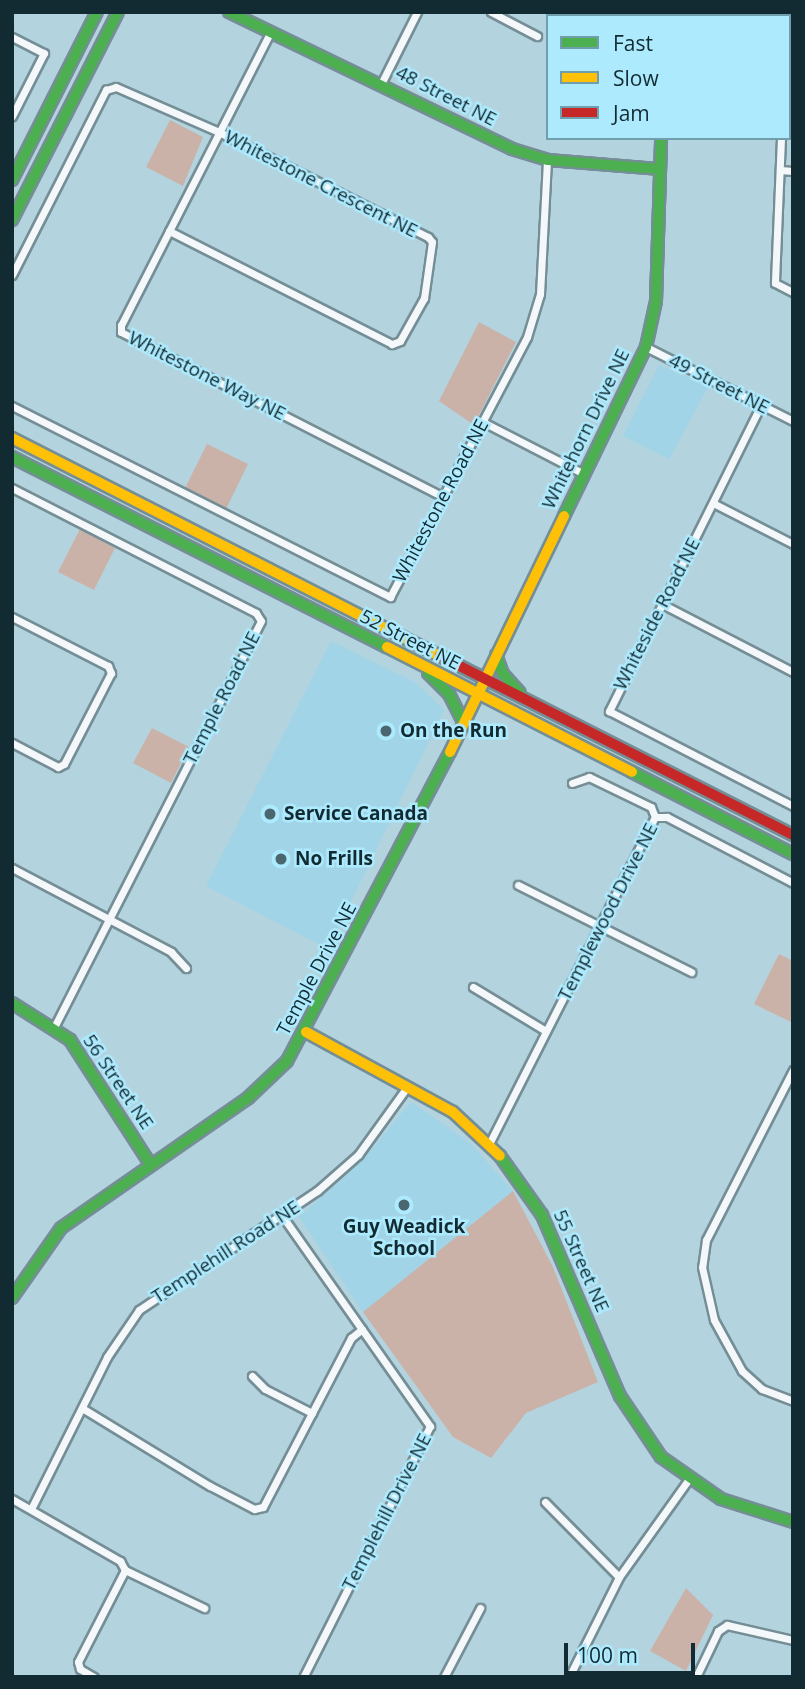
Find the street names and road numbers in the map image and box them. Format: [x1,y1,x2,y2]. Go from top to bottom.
street label: 48 Street NE [392,61,500,131]
street label: Whitestone Crescent NE [221,125,421,243]
street label: Whitestone Way NE [125,326,289,426]
street label: Whitehorn Drive NE [537,345,635,513]
street label: 49 Street NE [665,349,773,419]
street label: Whitestone Road NE [388,416,494,586]
street label: Whiteside Road NE [609,534,705,694]
street label: 52 Street NE [356,605,464,675]
street label: Temple Road NE [179,628,265,768]
street label: Templewood Drive NE [553,819,663,1005]
street label: Temple Drive NE [272,899,362,1039]
street label: 56 Street NE [78,1030,158,1134]
street label: Templehill Road NE [148,1196,304,1308]
street label: 55 Street NE [548,1206,614,1316]
street label: Templehill Drive NE [338,1430,436,1594]

